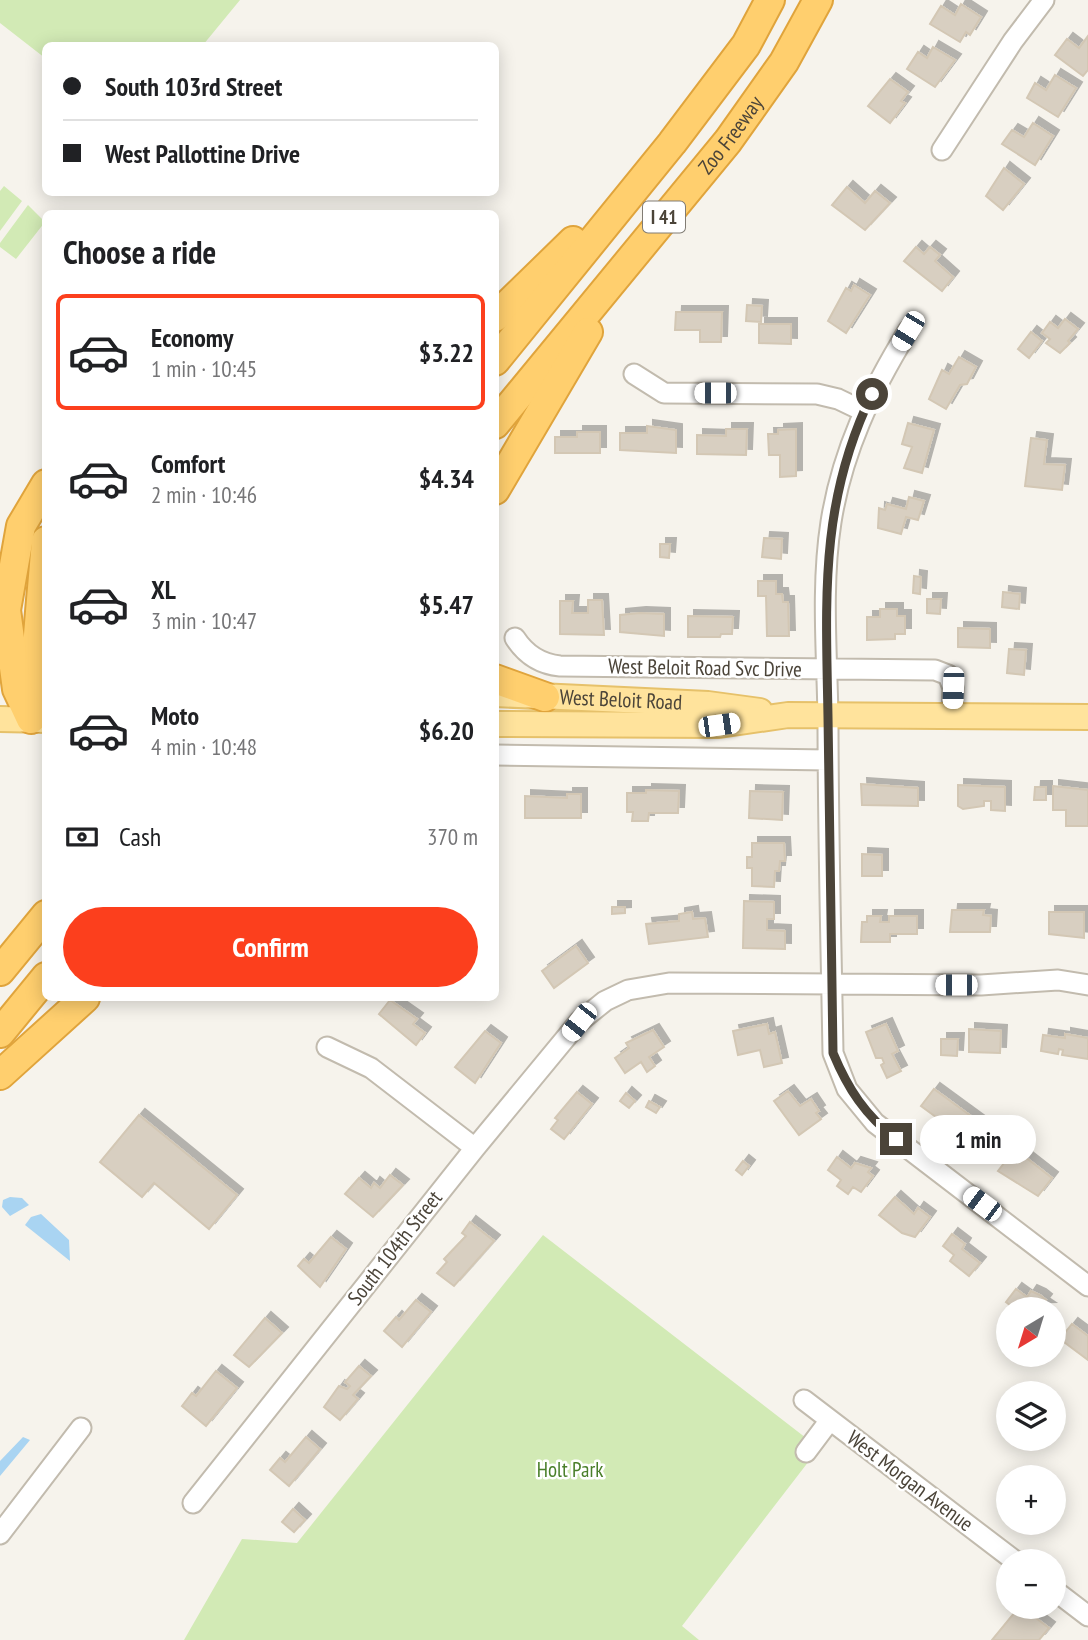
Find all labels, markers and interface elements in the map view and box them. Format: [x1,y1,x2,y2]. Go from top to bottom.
text: South 103rd Street [105,70,282,103]
street label: Zoo Freeway [692,90,769,180]
text: West Pallottine Drive [105,137,300,170]
road number: I 41 [643,202,685,232]
text: Choose a ride [63,231,216,273]
car [889,308,928,354]
icon: car [67,321,130,384]
text: Economy [151,321,233,354]
text: $3.22 [419,336,474,369]
text: 1 min · 10:45 [151,354,257,383]
route start [856,378,888,410]
car [695,383,737,404]
icon: car [67,447,130,510]
text: Comfort [151,447,225,480]
text: $4.34 [419,462,474,495]
text: 2 min · 10:46 [151,480,257,509]
icon: car [67,573,130,636]
text: XL [151,573,176,606]
text: $5.47 [419,588,474,621]
text: 3 min · 10:47 [151,606,257,635]
street label: West Beloit Road Svc Drive [608,652,802,683]
car [942,667,965,709]
street label: West Beloit Road [559,683,683,716]
icon: car [67,699,130,762]
text: Moto [151,699,199,732]
car [697,712,742,738]
text: $6.20 [419,714,474,747]
text: 4 min · 10:48 [151,732,257,761]
icon: cash [63,818,101,856]
text: Cash [119,820,161,853]
text: 370 m [427,822,478,851]
button: Confirm [63,907,478,987]
car [936,975,978,996]
car [558,999,601,1045]
callout: 1 min [920,1114,1036,1164]
route end [880,1123,912,1155]
text: 1 min [955,1125,1001,1154]
car [959,1183,1006,1225]
street label: South 104th Street [342,1185,448,1310]
north arrow [996,1297,1066,1367]
map controls [996,1297,1066,1619]
button: layers [996,1381,1066,1451]
street label: West Morgan Avenue [842,1424,979,1537]
park label: Holt Park [537,1456,603,1483]
button: + [996,1465,1066,1535]
button: − [996,1549,1066,1619]

